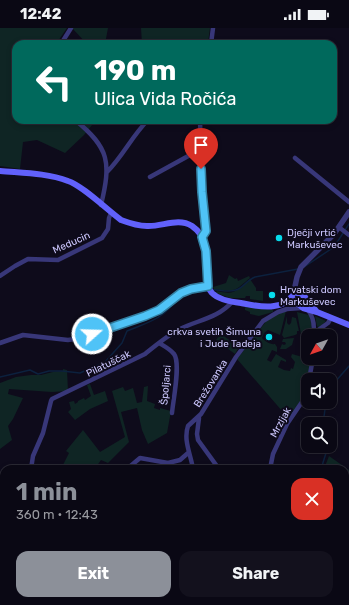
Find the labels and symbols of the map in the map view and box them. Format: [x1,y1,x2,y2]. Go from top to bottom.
pin [184,128,218,169]
place label: Dječji vrtić Markuševec [287,227,343,251]
street label: Meducin [51,229,92,256]
marker: Dječji vrtić Markuševec [274,233,284,243]
place label: Hrvatski dom Markuševec [280,284,341,308]
marker: Hrvatski dom Markuševec [267,290,277,300]
position arrow [71,313,113,355]
place label: crkva svetih Šimuna i Jude Tadeja [167,326,261,350]
north arrow [301,329,337,365]
marker: crkva svetih Šimuna i Jude Tadeja [264,332,274,342]
street label: Pilatuščak [84,348,133,380]
street label: Brežovanka [191,357,230,410]
street label: Špoljarci [158,365,174,406]
street label: Mrzljak [268,405,294,440]

